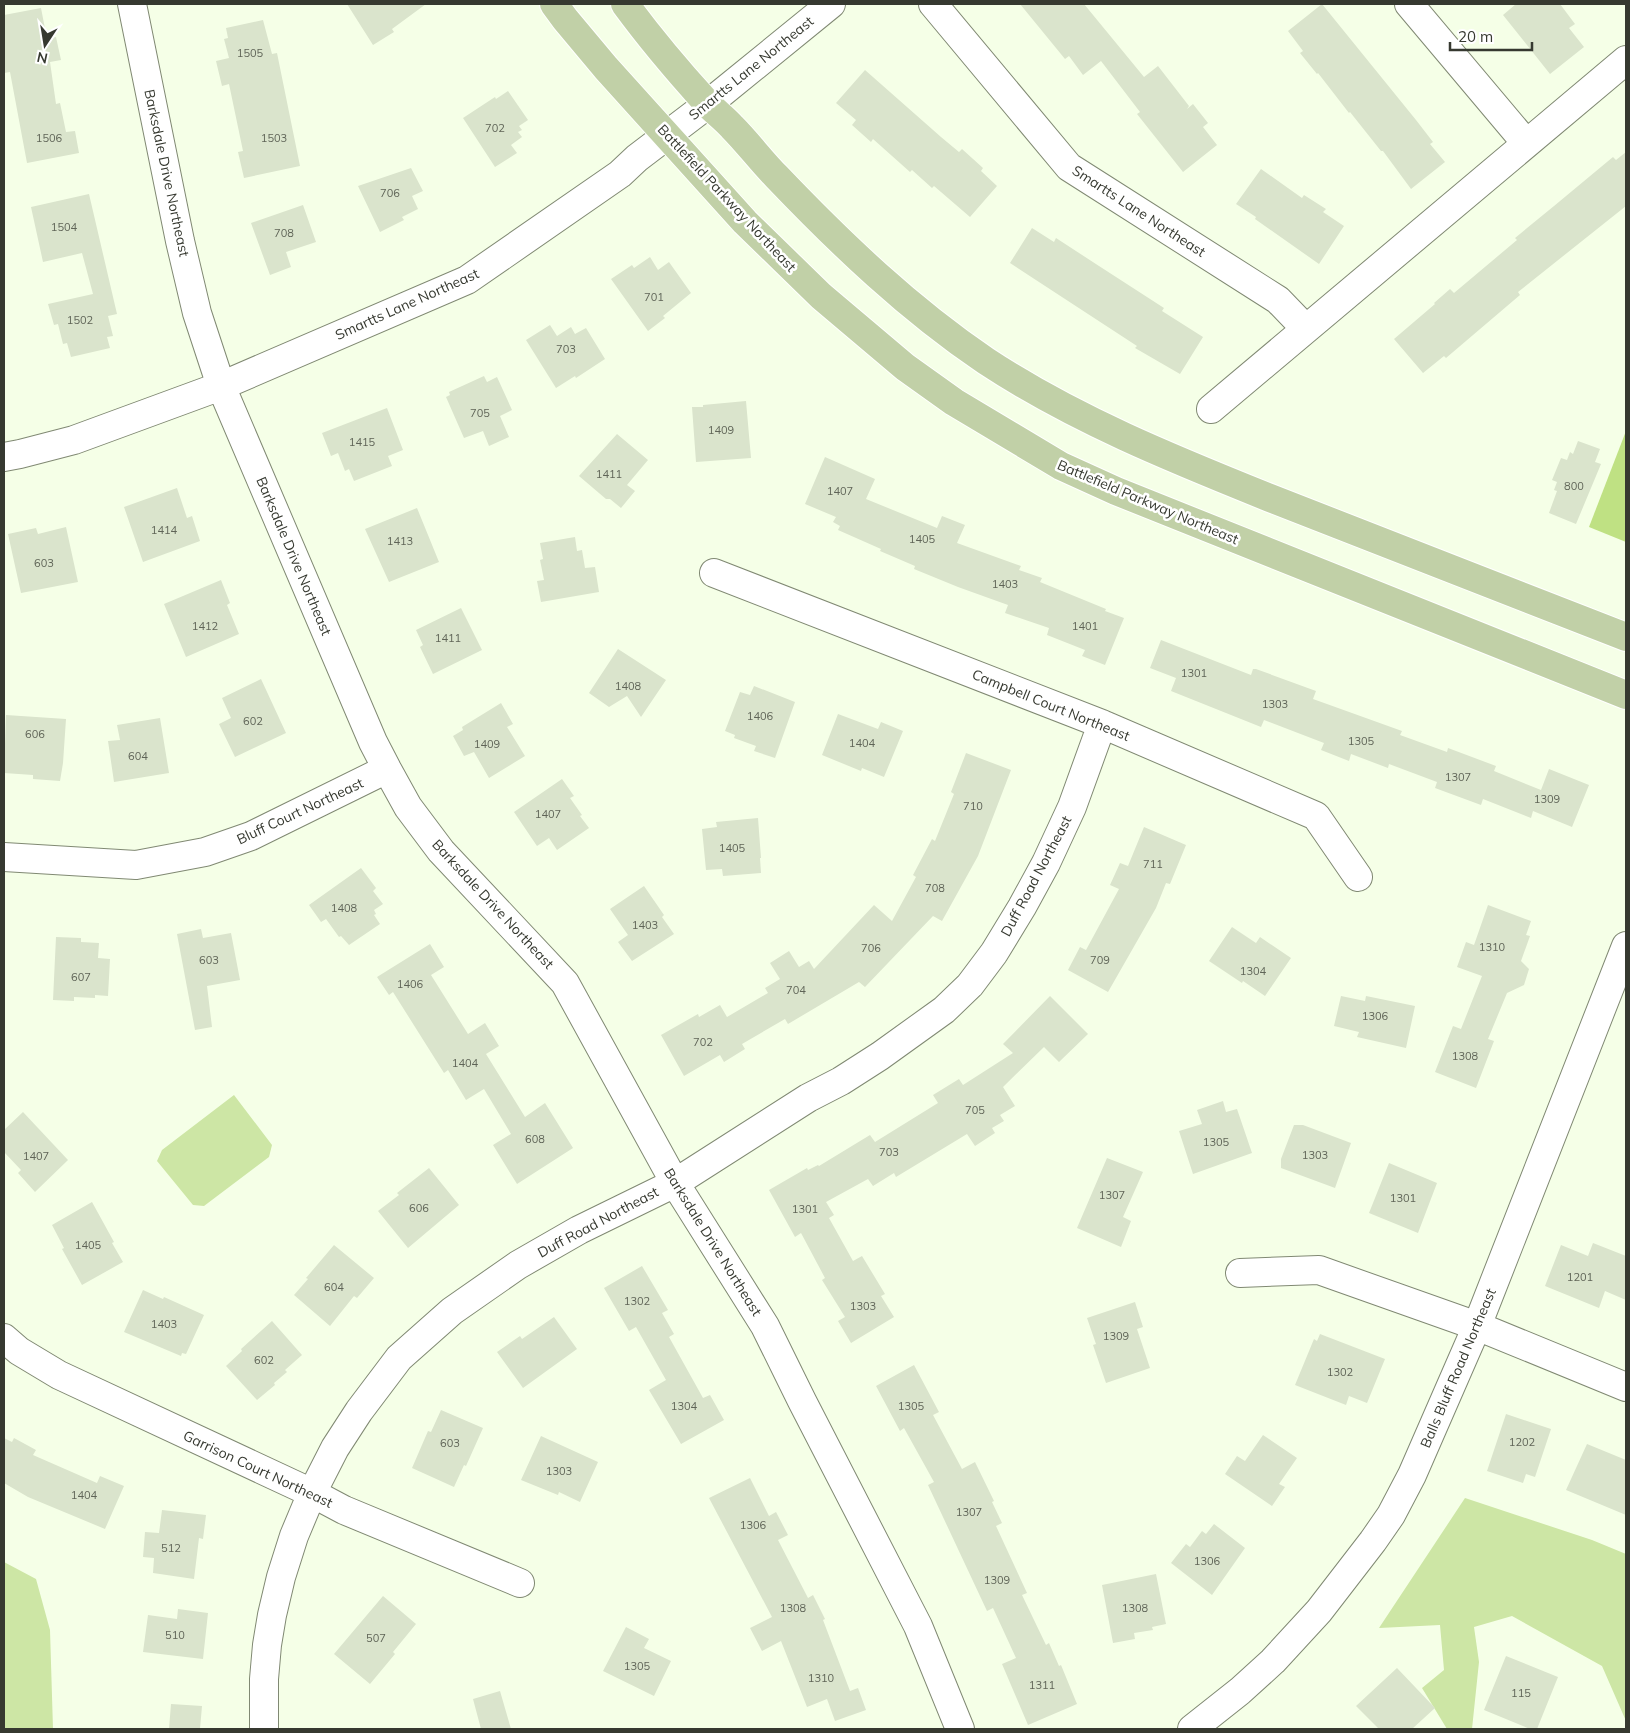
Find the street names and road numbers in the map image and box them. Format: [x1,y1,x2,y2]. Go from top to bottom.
street label: Smartts Lane Northeast [685,12,817,124]
street label: Barksdale Drive Northeast [140,88,194,258]
street label: Battlefield Parkway Northeast [654,121,800,276]
street label: Smartts Lane Northeast [1069,161,1209,261]
street label: Smartts Lane Northeast [332,264,482,344]
street label: Battlefield Parkway Northeast [1055,456,1241,548]
street label: Barksdale Drive Northeast [252,474,336,638]
street label: Campbell Court Northeast [969,665,1133,745]
street label: Bluff Court Northeast [234,774,366,848]
street label: Duff Road Northeast [997,812,1075,939]
street label: Barksdale Drive Northeast [428,835,558,973]
street label: Barksdale Drive Northeast [660,1165,766,1319]
street label: Duff Road Northeast [535,1183,662,1261]
street label: Balls Bluff Road Northeast [1416,1285,1500,1451]
street label: Garrison Court Northeast [180,1426,336,1512]

